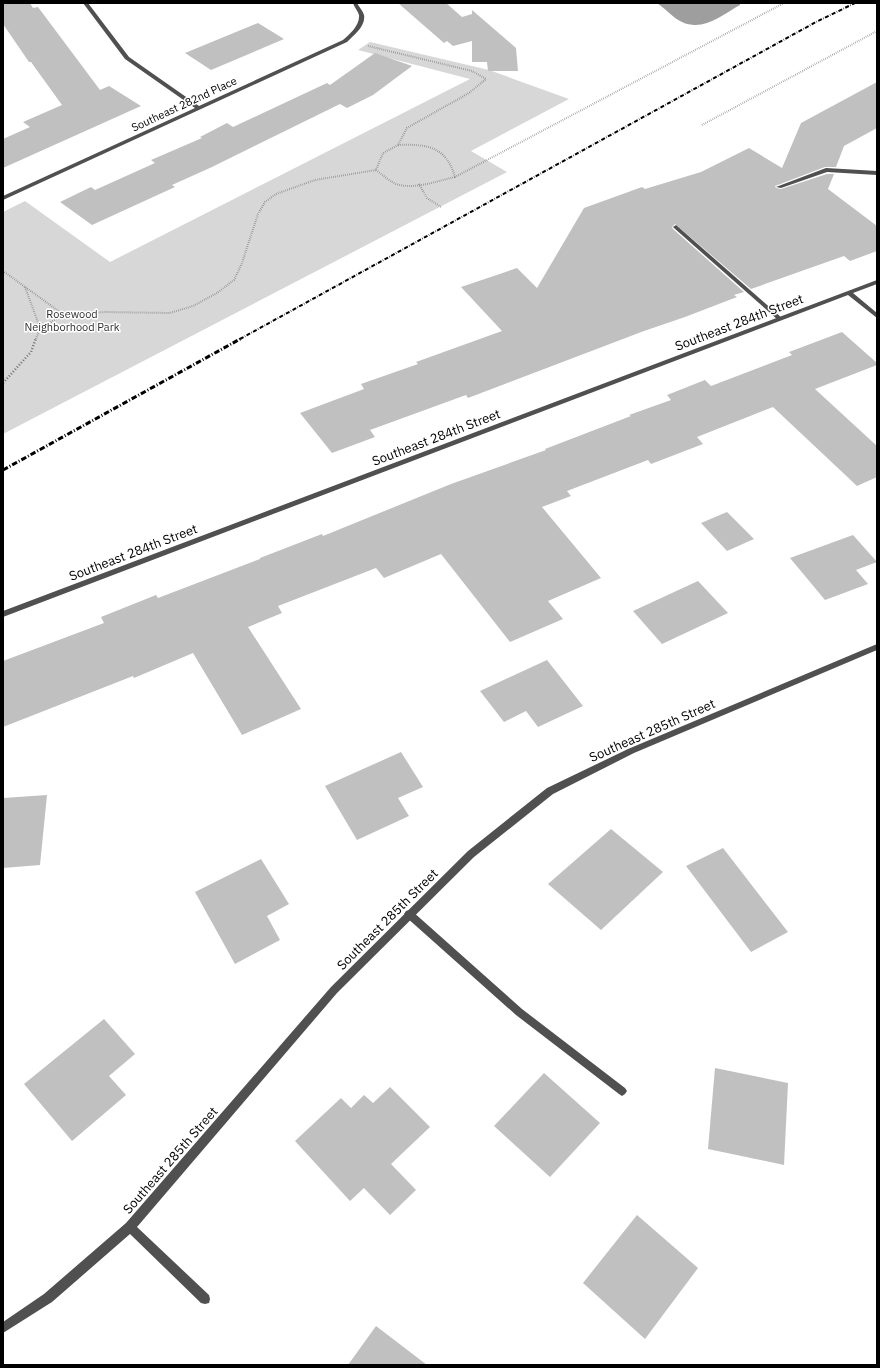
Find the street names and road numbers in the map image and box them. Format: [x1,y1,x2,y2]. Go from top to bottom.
street label: Southeast 282nd Place [129,73,239,135]
street label: Southeast 284th Street [673,290,806,355]
street label: Southeast 284th Street [370,405,503,470]
street label: Southeast 284th Street [67,520,200,585]
street label: Southeast 285th Street [587,695,718,766]
street label: Southeast 285th Street [333,865,442,974]
street label: Southeast 285th Street [119,1103,221,1217]

